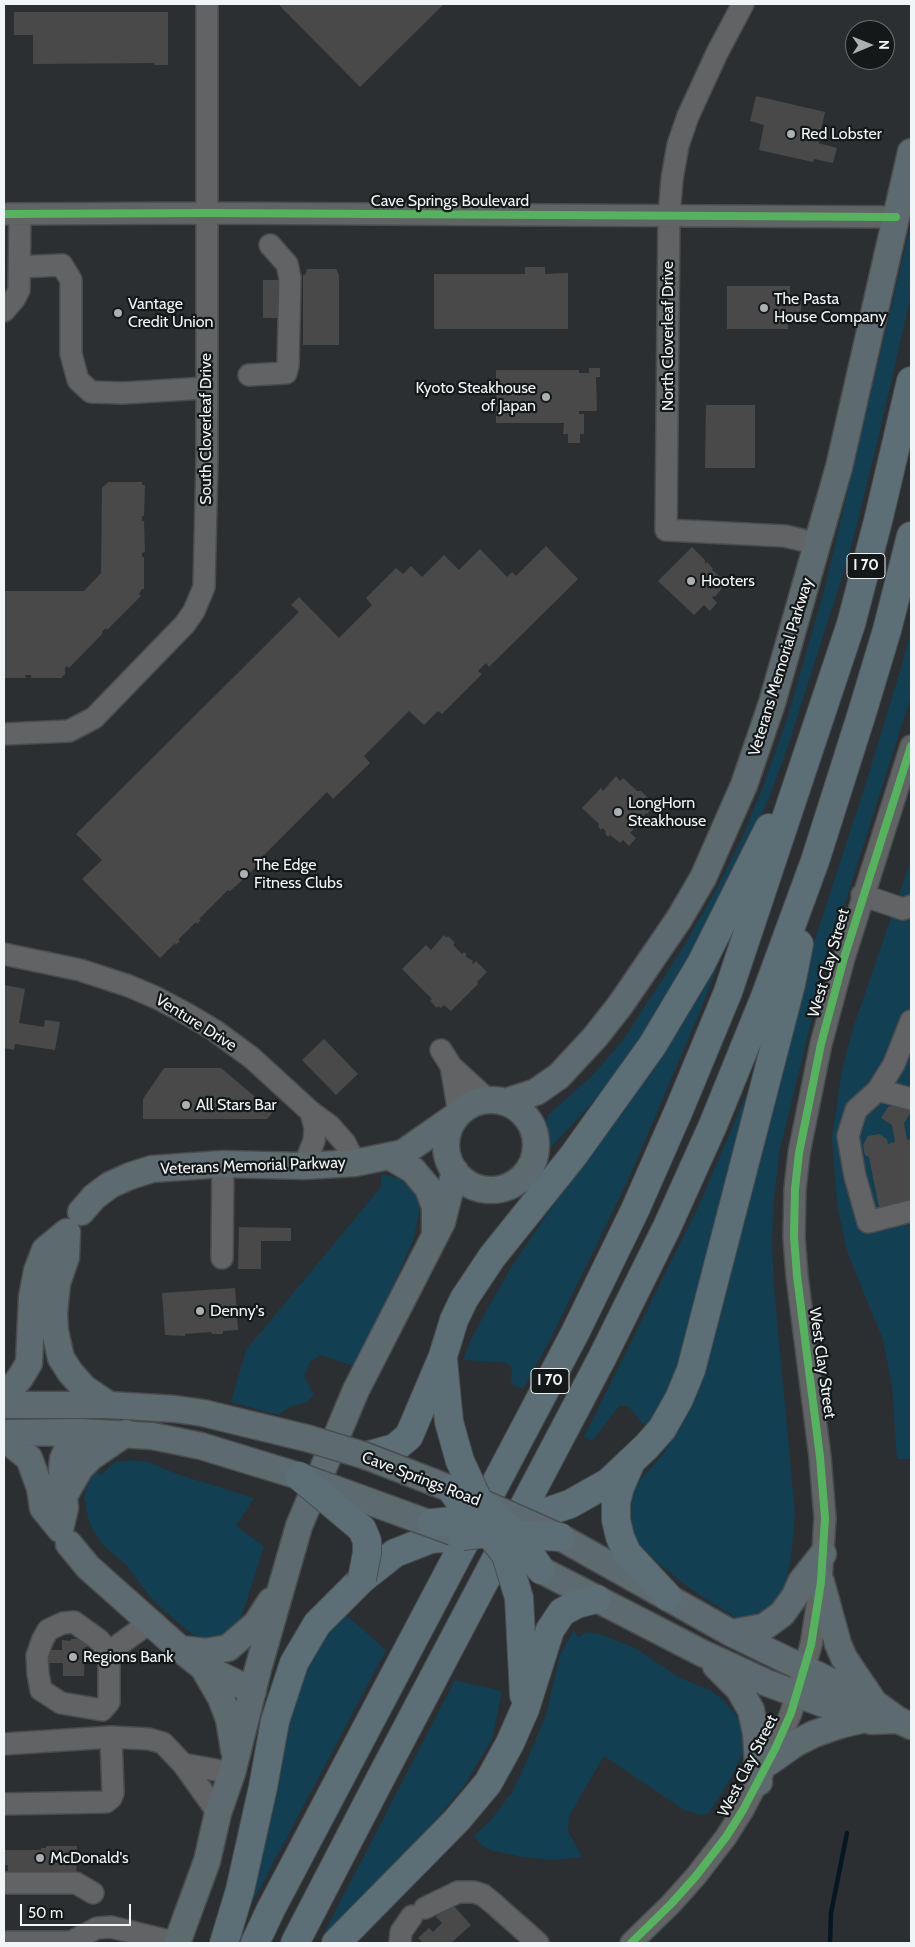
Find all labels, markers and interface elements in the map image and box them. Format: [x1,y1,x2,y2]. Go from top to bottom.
north arrow [845,20,895,70]
text: N [875,40,893,50]
place label: Red Lobster [801,124,882,144]
marker: Red Lobster [785,128,797,140]
street label: Cave Springs Boulevard [371,191,529,211]
street label: North Cloverleaf Drive [658,261,678,411]
place label: The Pasta House Company [774,289,887,327]
place label: Vantage Credit Union [128,294,213,332]
marker: The Pasta House Company [758,302,770,314]
marker: Vantage Credit Union [112,307,124,319]
street label: South Cloverleaf Drive [196,353,216,505]
place label: Kyoto Steakhouse of Japan [415,378,536,416]
marker: Kyoto Steakhouse of Japan [540,391,552,403]
road number: I 70 [847,554,885,578]
place label: Hooters [701,571,755,591]
marker: Hooters [685,575,697,587]
street label: Veterans Memorial Parkway [745,576,817,758]
place label: LongHorn Steakhouse [628,793,706,831]
marker: LongHorn Steakhouse [612,806,624,818]
place label: The Edge Fitness Clubs [254,855,343,893]
marker: The Edge Fitness Clubs [238,868,250,880]
street label: West Clay Street [804,906,854,1020]
street label: Venture Drive [152,990,240,1056]
place label: All Stars Bar [196,1095,277,1115]
marker: All Stars Bar [180,1099,192,1111]
street label: Veterans Memorial Parkway [160,1153,346,1179]
place label: Denny's [210,1301,265,1321]
marker: Denny's [194,1305,206,1317]
street label: West Clay Street [805,1306,839,1420]
road number: I 70 [531,1368,569,1394]
street label: Cave Springs Road [359,1448,483,1510]
place label: Regions Bank [83,1647,174,1667]
marker: Regions Bank [67,1651,79,1663]
street label: West Clay Street [714,1712,782,1820]
place label: McDonald's [50,1848,129,1868]
marker: McDonald's [34,1852,46,1864]
scale bar [22,1894,134,1926]
text: 50 m [28,1904,63,1922]

